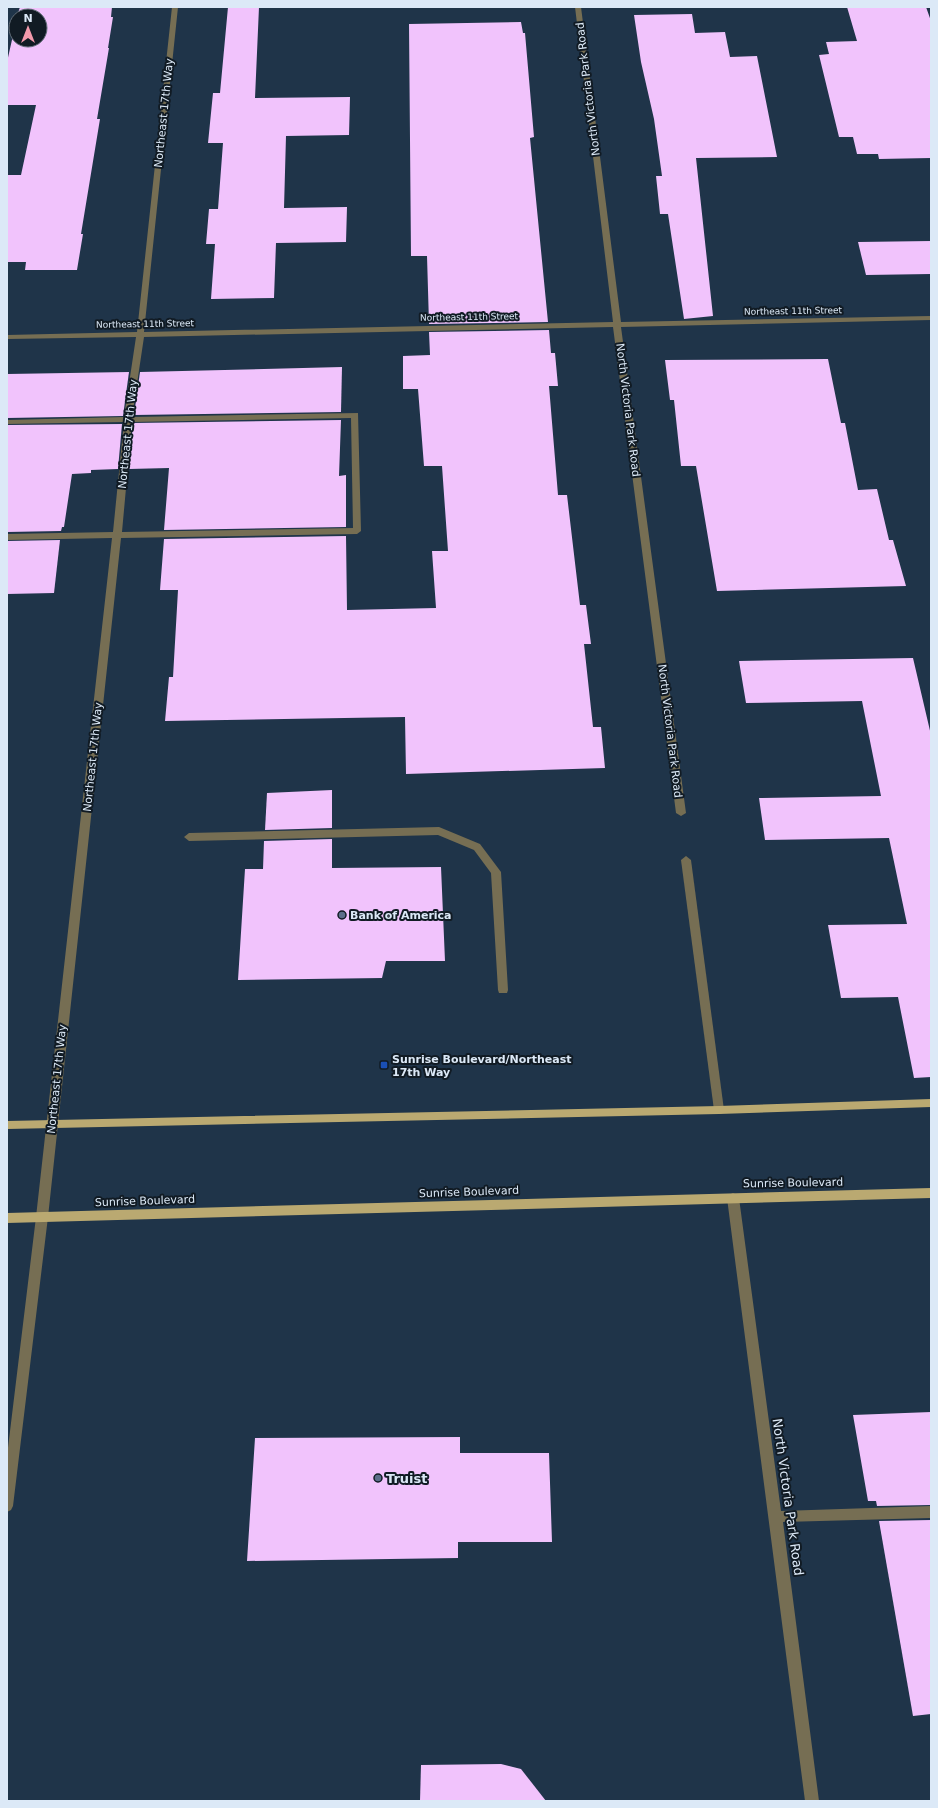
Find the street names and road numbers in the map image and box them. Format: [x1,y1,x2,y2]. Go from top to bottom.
street label: North Victoria Park Road [573,22,603,156]
street label: Northeast 17th Way [152,57,176,168]
street label: Northeast 11th Street [744,305,843,317]
street label: Northeast 11th Street [420,311,519,323]
street label: Northeast 11th Street [96,318,195,330]
street label: North Victoria Park Road [613,343,643,477]
street label: Northeast 17th Way [116,378,140,489]
street label: North Victoria Park Road [655,664,685,798]
street label: Northeast 17th Way [81,701,105,812]
street label: Northeast 17th Way [45,1023,69,1134]
street label: Sunrise Boulevard [743,1176,843,1190]
street label: Sunrise Boulevard [419,1184,519,1200]
street label: Sunrise Boulevard [95,1193,195,1209]
street label: North Victoria Park Road [770,1417,806,1577]

